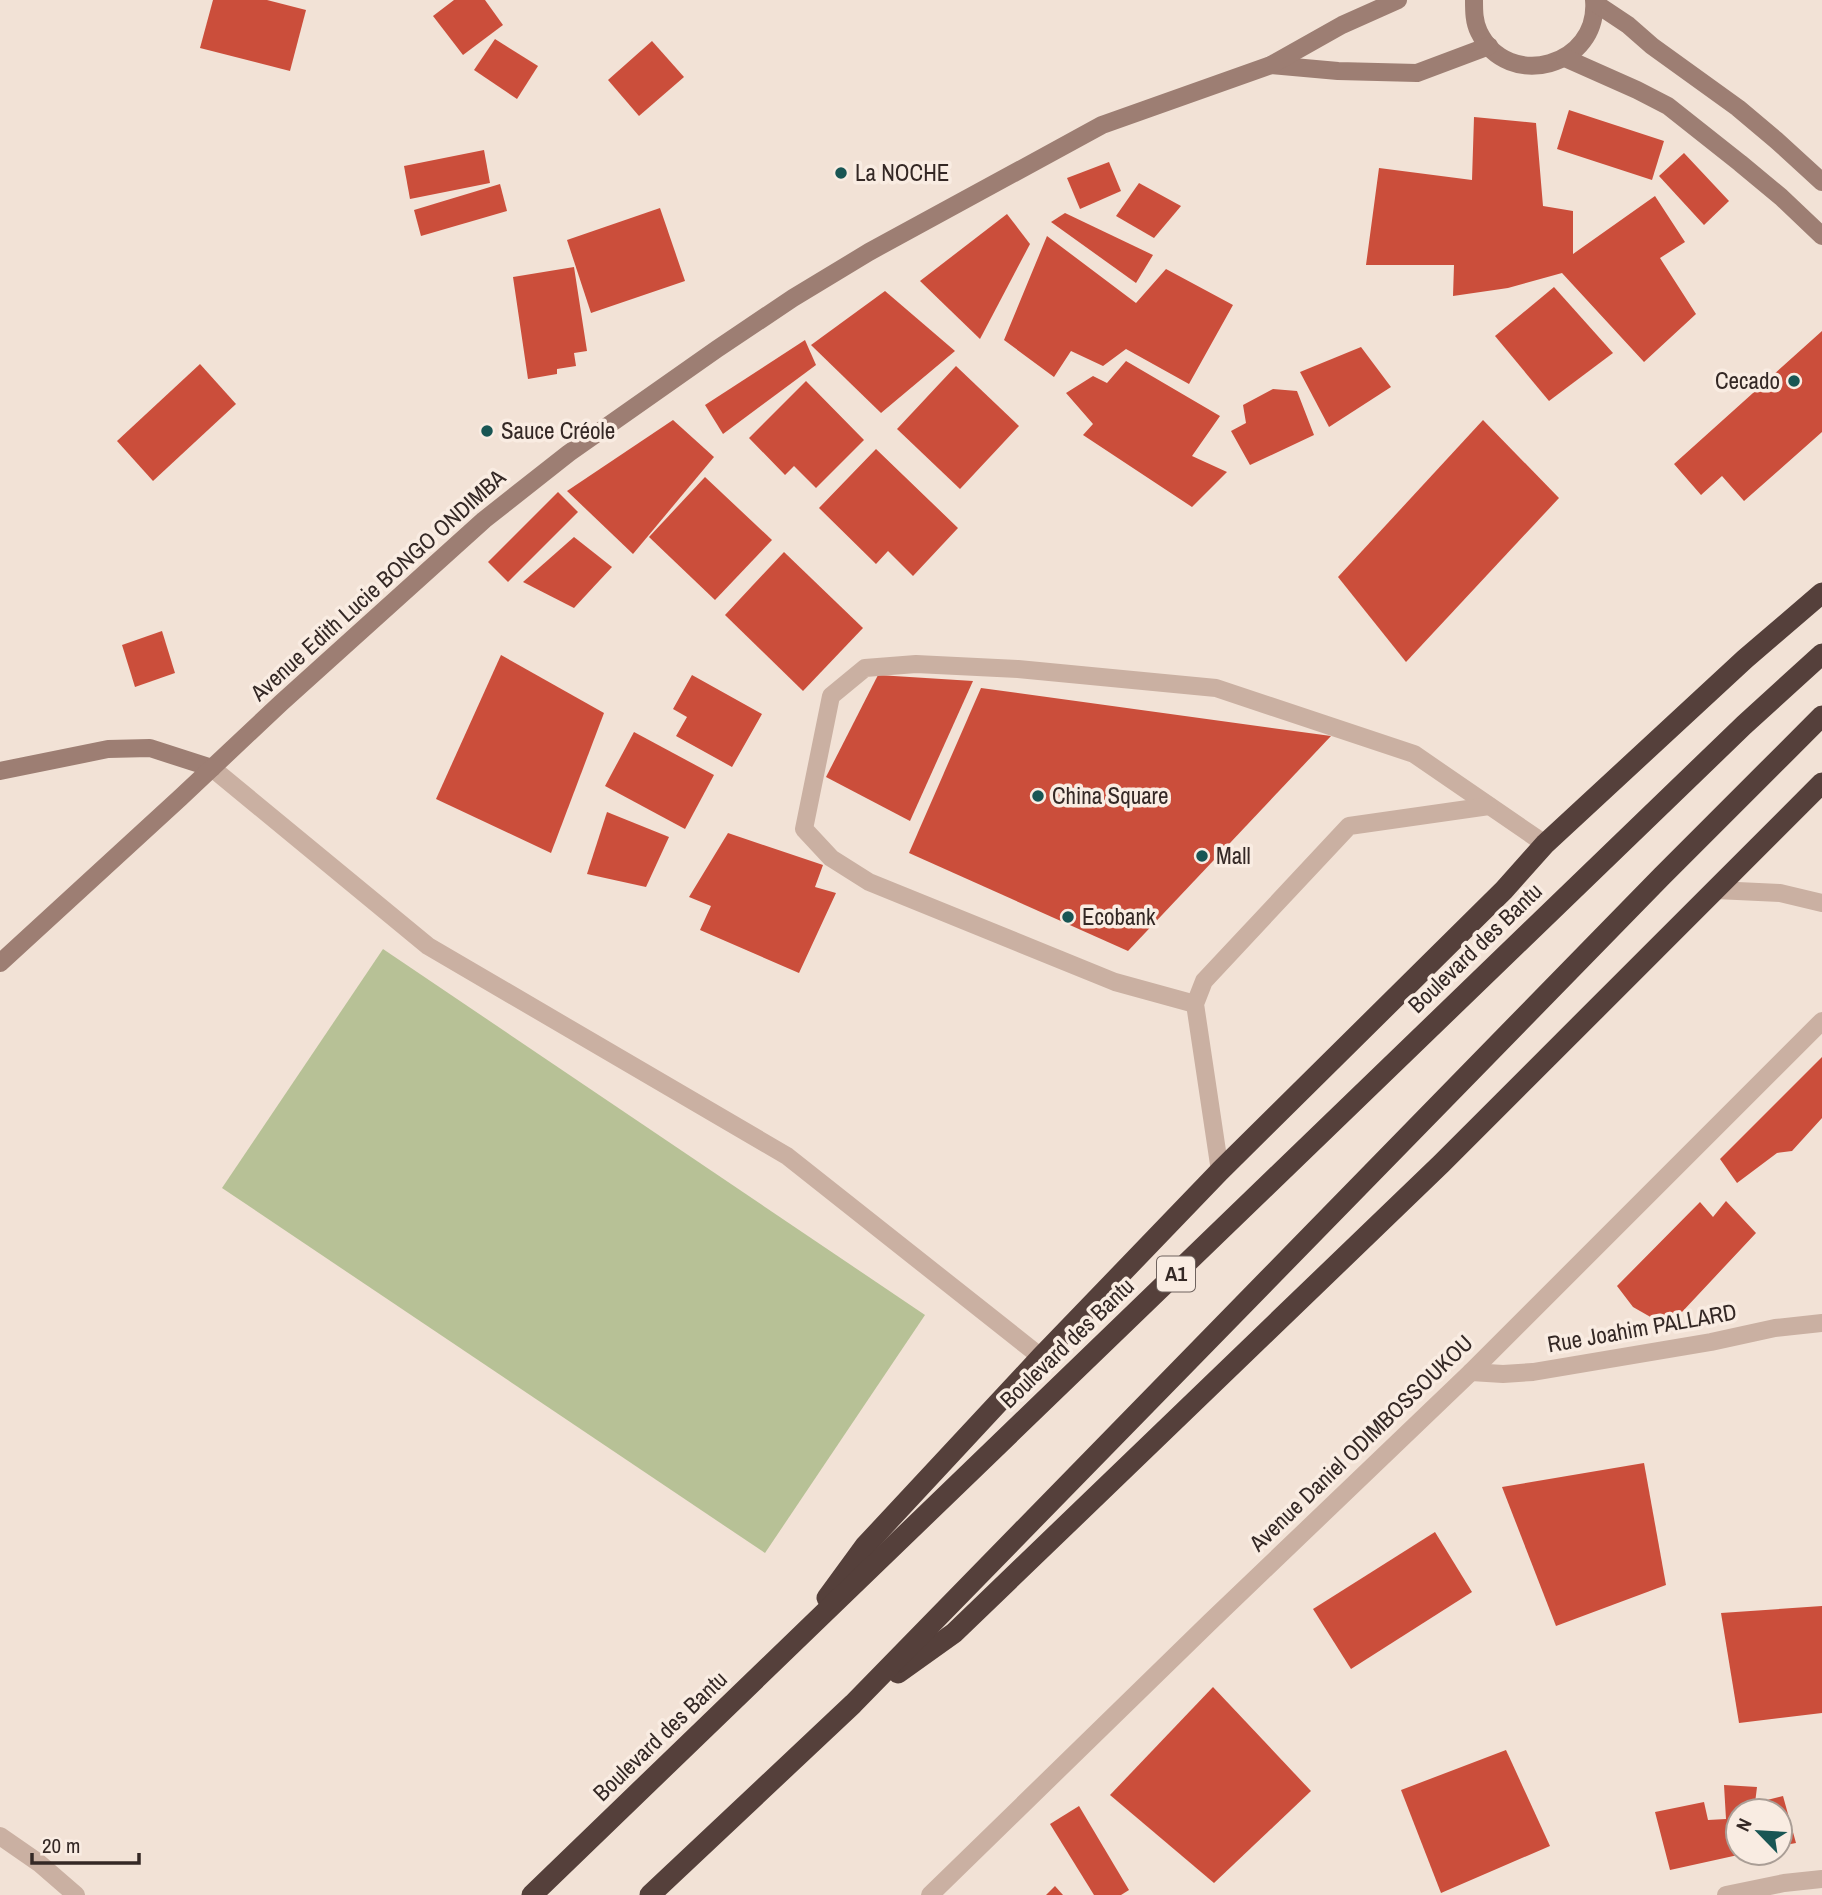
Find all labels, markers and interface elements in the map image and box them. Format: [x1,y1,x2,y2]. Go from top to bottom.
place label: La NOCHE [855,157,949,188]
marker: La NOCHE [833,165,849,181]
place label: Cecado [1715,365,1780,396]
marker: Cecado [1786,373,1802,389]
place label: Sauce Créole [501,415,615,446]
marker: Sauce Créole [479,423,495,439]
street label: Avenue Edith Lucie BONGO ONDIMBA [243,461,512,708]
place label: China Square [1052,780,1168,811]
marker: China Square [1030,788,1046,804]
place label: Mall [1216,840,1251,871]
marker: Mall [1194,848,1210,864]
street label: Boulevard des Bantu [1401,876,1548,1020]
place label: Ecobank [1082,901,1156,932]
marker: Ecobank [1060,909,1076,925]
road number: A1 [1157,1256,1195,1292]
street label: Boulevard des Bantu [993,1271,1140,1415]
street label: Rue Joahim PALLARD [1545,1296,1739,1359]
street label: Avenue Daniel ODIMBOSSOUKOU [1241,1327,1479,1558]
street label: Boulevard des Bantu [586,1664,733,1808]
north arrow [1724,1797,1794,1867]
text: N [1729,1814,1758,1835]
scale bar [32,1822,138,1866]
text: 20 m [42,1831,80,1860]

